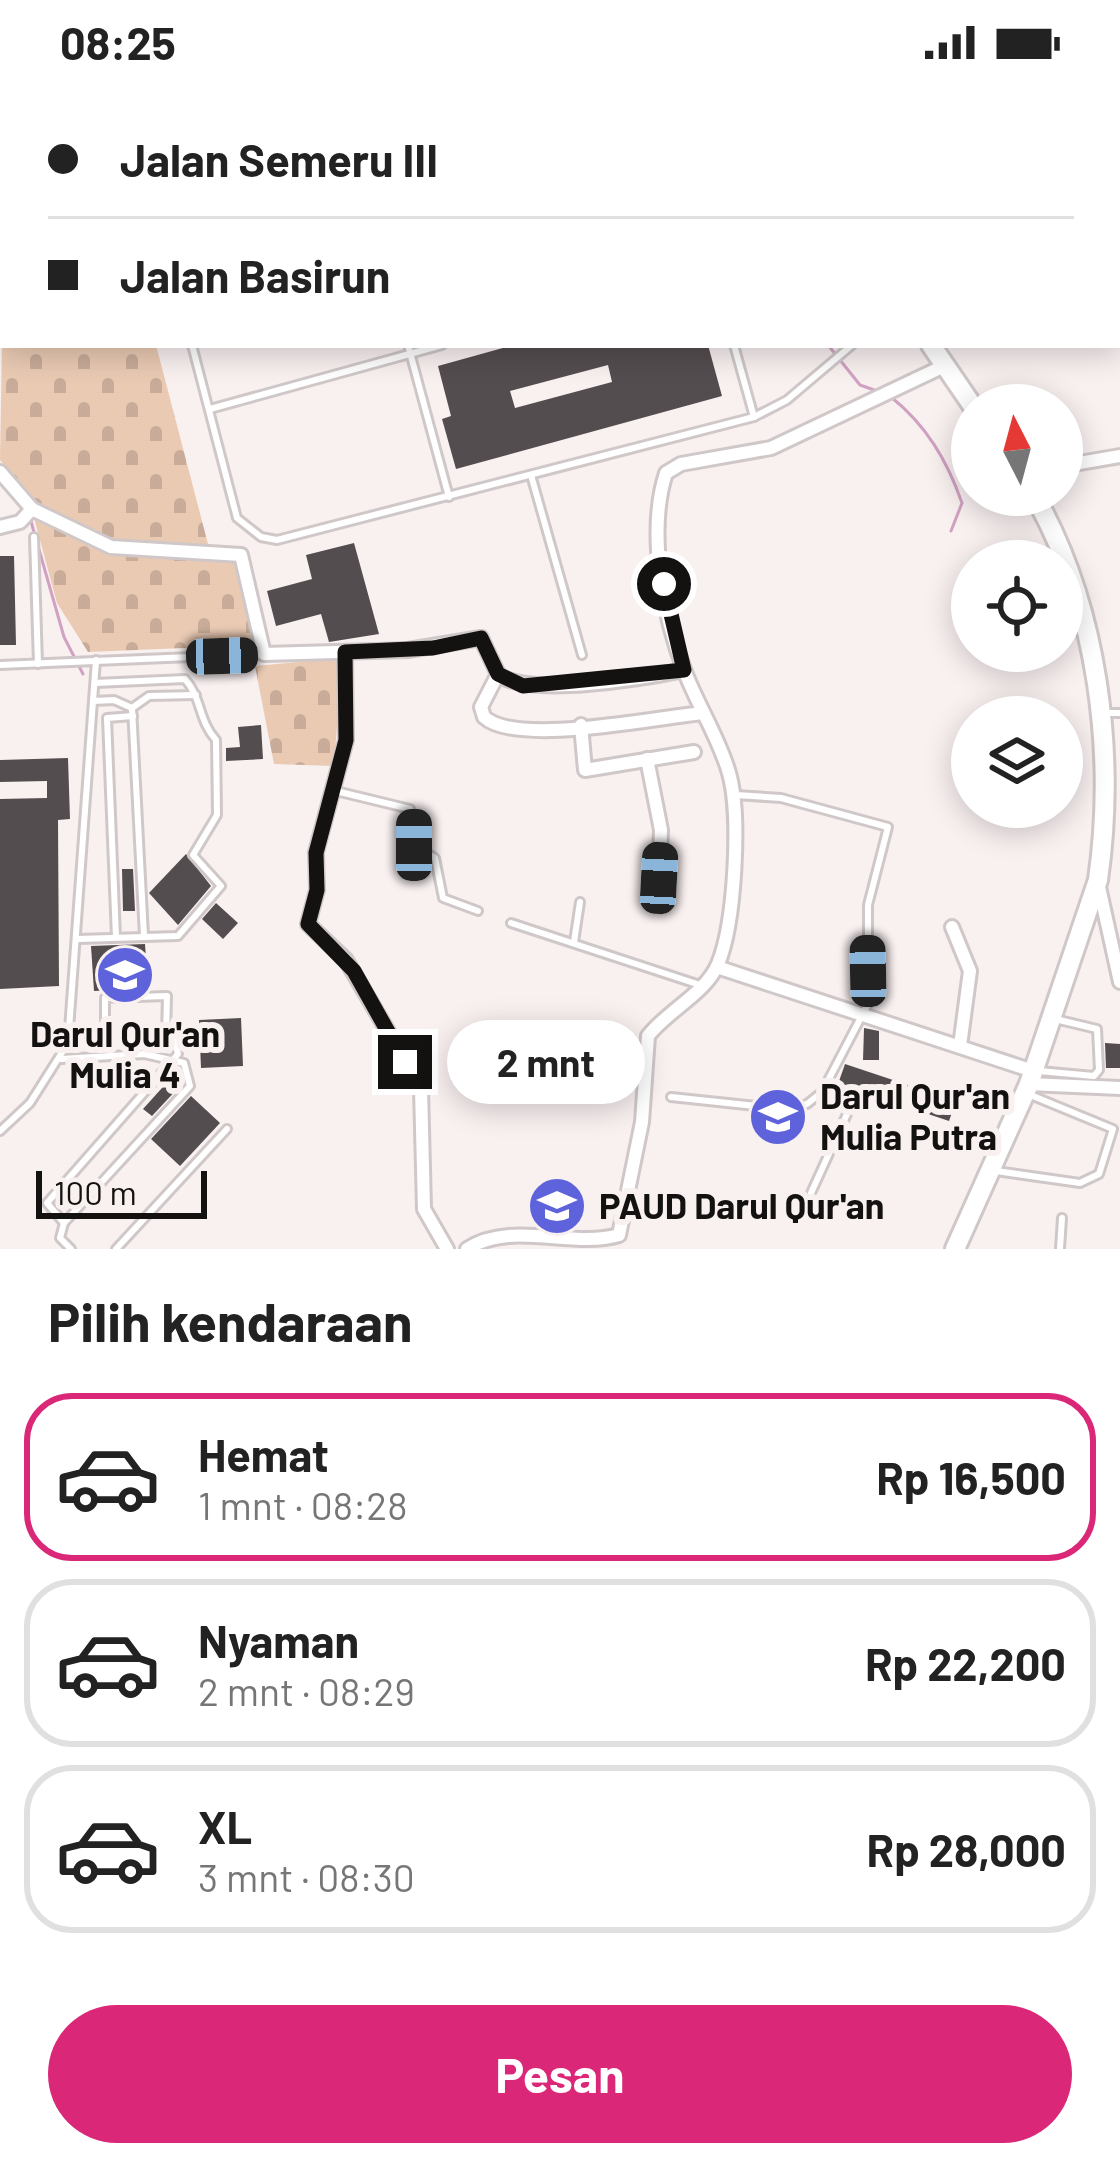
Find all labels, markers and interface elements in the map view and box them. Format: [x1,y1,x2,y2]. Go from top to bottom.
text: 08:25 [60,15,176,69]
text: Jalan Semeru III [120,132,438,186]
text: Jalan Basirun [120,248,390,302]
north arrow [951,384,1083,516]
map controls [951,384,1083,828]
button: locate [951,540,1083,672]
route start [637,557,691,611]
car [185,637,259,675]
button: layers [951,696,1083,828]
car [396,809,432,881]
car [639,841,679,915]
car [849,935,887,1007]
school or university icon: Darul Qur'an Mulia 4 [94,944,156,1006]
place label: Darul Qur'an Mulia 4 [30,1011,220,1095]
callout: 2 mnt [447,1020,645,1104]
route end [378,1035,432,1089]
text: 2 mnt [497,1038,595,1085]
place label: Darul Qur'an Mulia Putra [820,1073,1010,1157]
school or university icon: Darul Qur'an Mulia Putra [747,1086,809,1148]
scale bar [36,1165,207,1218]
text: 100 m [54,1172,137,1212]
school or university icon: PAUD Darul Qur'an [526,1175,588,1237]
place label: PAUD Darul Qur'an [599,1183,884,1226]
text: Pilih kendaraan [48,1288,412,1353]
icon: car [54,1423,162,1531]
text: Hemat [198,1427,329,1481]
text: Rp 16,500 [876,1450,1066,1504]
text: 1 mnt · 08:28 [198,1481,408,1528]
icon: car [54,1609,162,1717]
text: Nyaman [198,1613,359,1667]
text: Rp 22,200 [865,1636,1066,1690]
text: 2 mnt · 08:29 [198,1667,415,1714]
icon: car [54,1795,162,1903]
text: XL [198,1799,252,1853]
text: Rp 28,000 [867,1822,1066,1876]
text: 3 mnt · 08:30 [198,1853,415,1900]
button: Pesan [48,2005,1072,2143]

